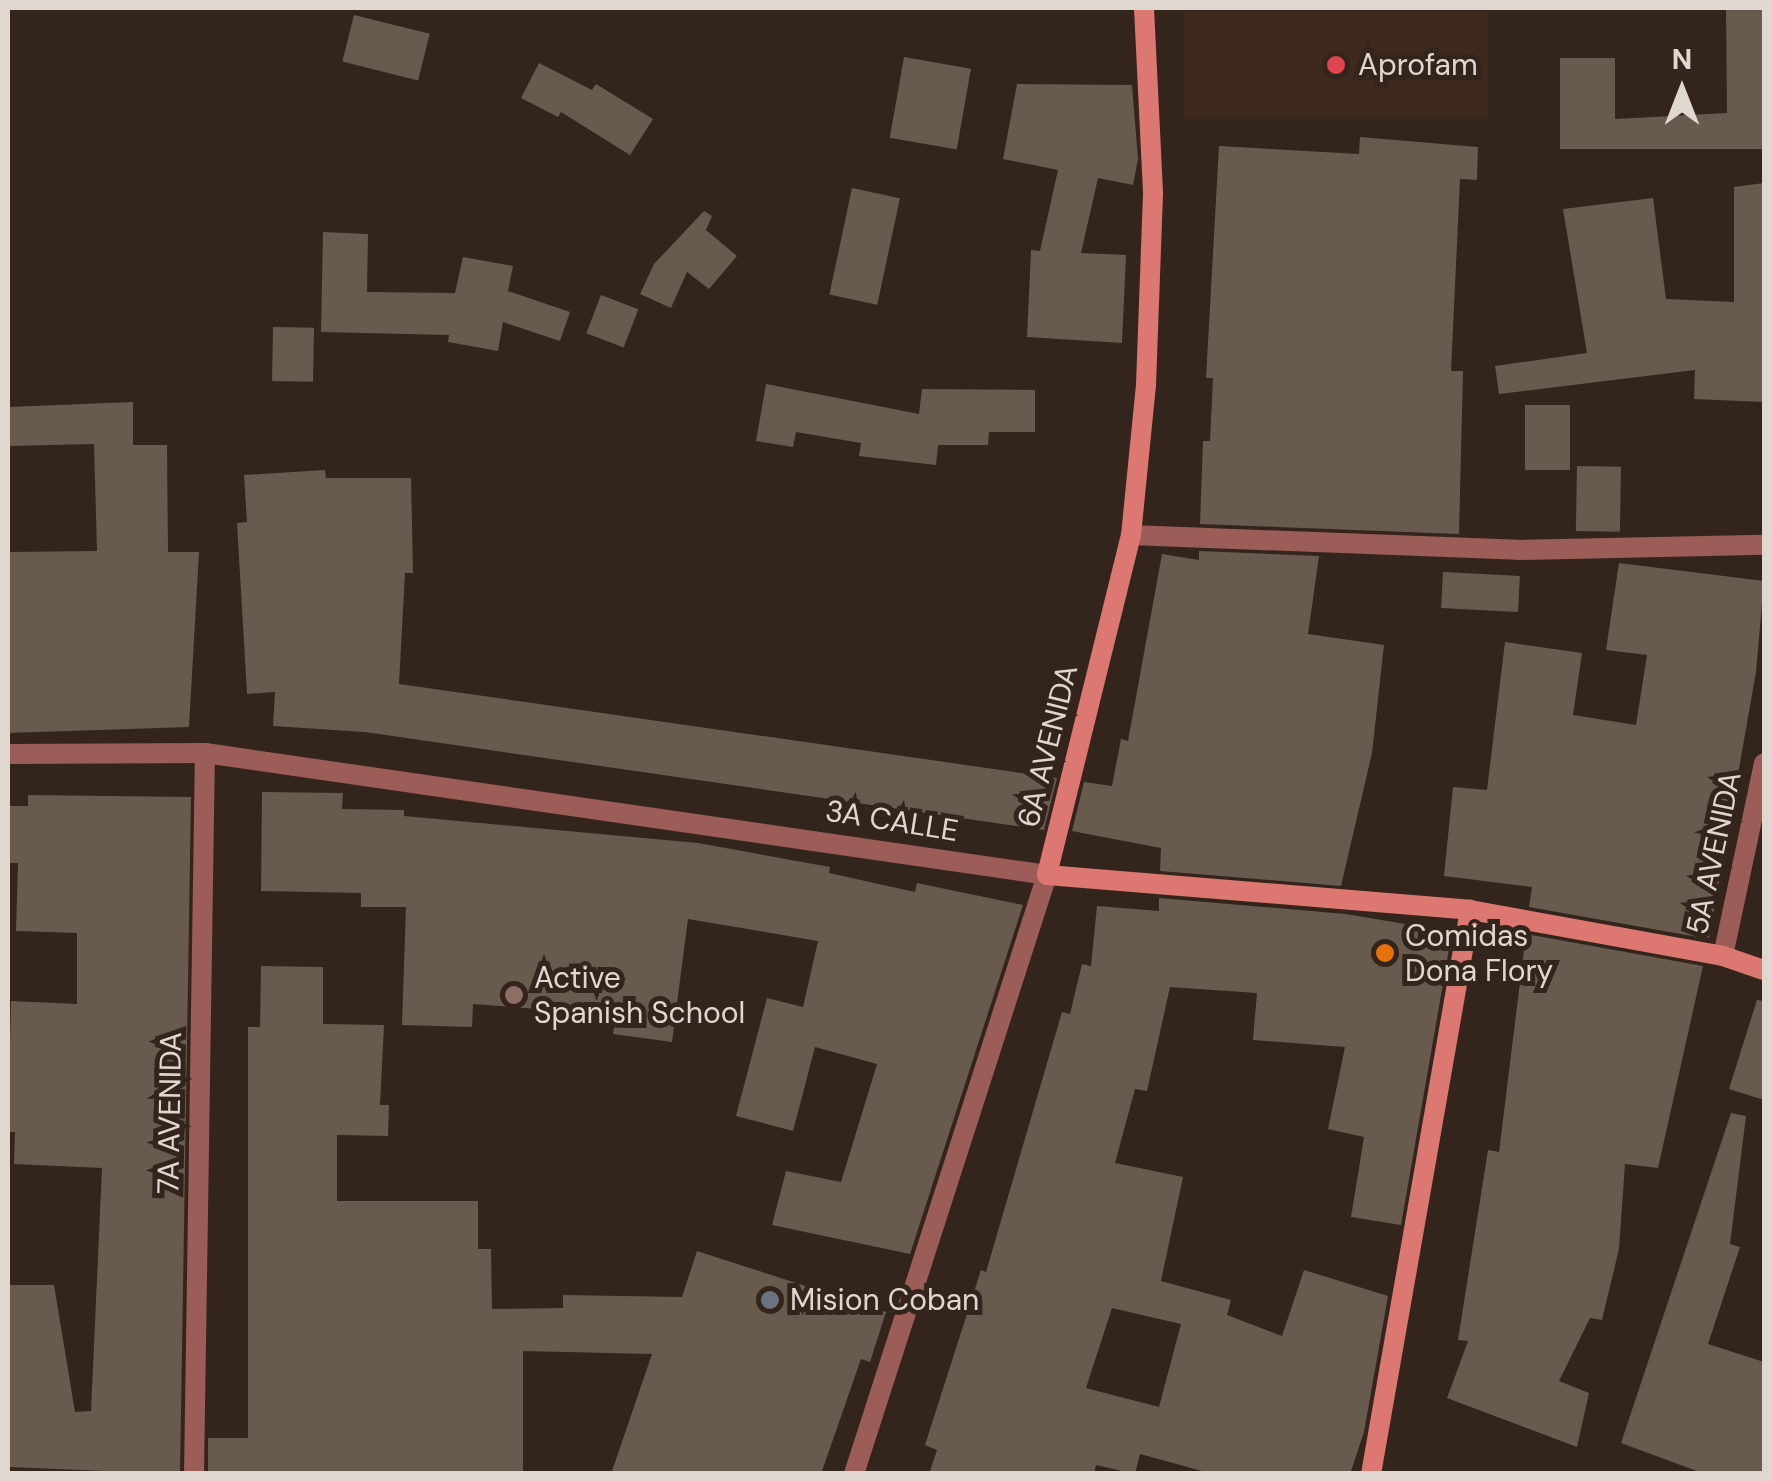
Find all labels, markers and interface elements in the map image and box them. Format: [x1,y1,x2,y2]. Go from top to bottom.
north arrow [1632,40,1732,140]
text: N [1672,41,1692,78]
place label: Aprofam [1358,47,1478,83]
marker: Aprofam [1323,52,1349,78]
street label: 6A AVENIDA [1010,661,1086,831]
street label: 5A AVENIDA [1679,768,1749,938]
street label: 3A CALLE [823,793,961,849]
place label: Comidas Dona Flory [1405,918,1553,988]
marker: Comidas Dona Flory [1374,942,1396,964]
place label: Active Spanish School [534,960,745,1030]
marker: Active Spanish School [503,984,525,1006]
street label: 7A AVENIDA [151,1032,189,1194]
place label: Mision Coban [790,1282,979,1318]
marker: Mision Coban [759,1289,781,1311]

